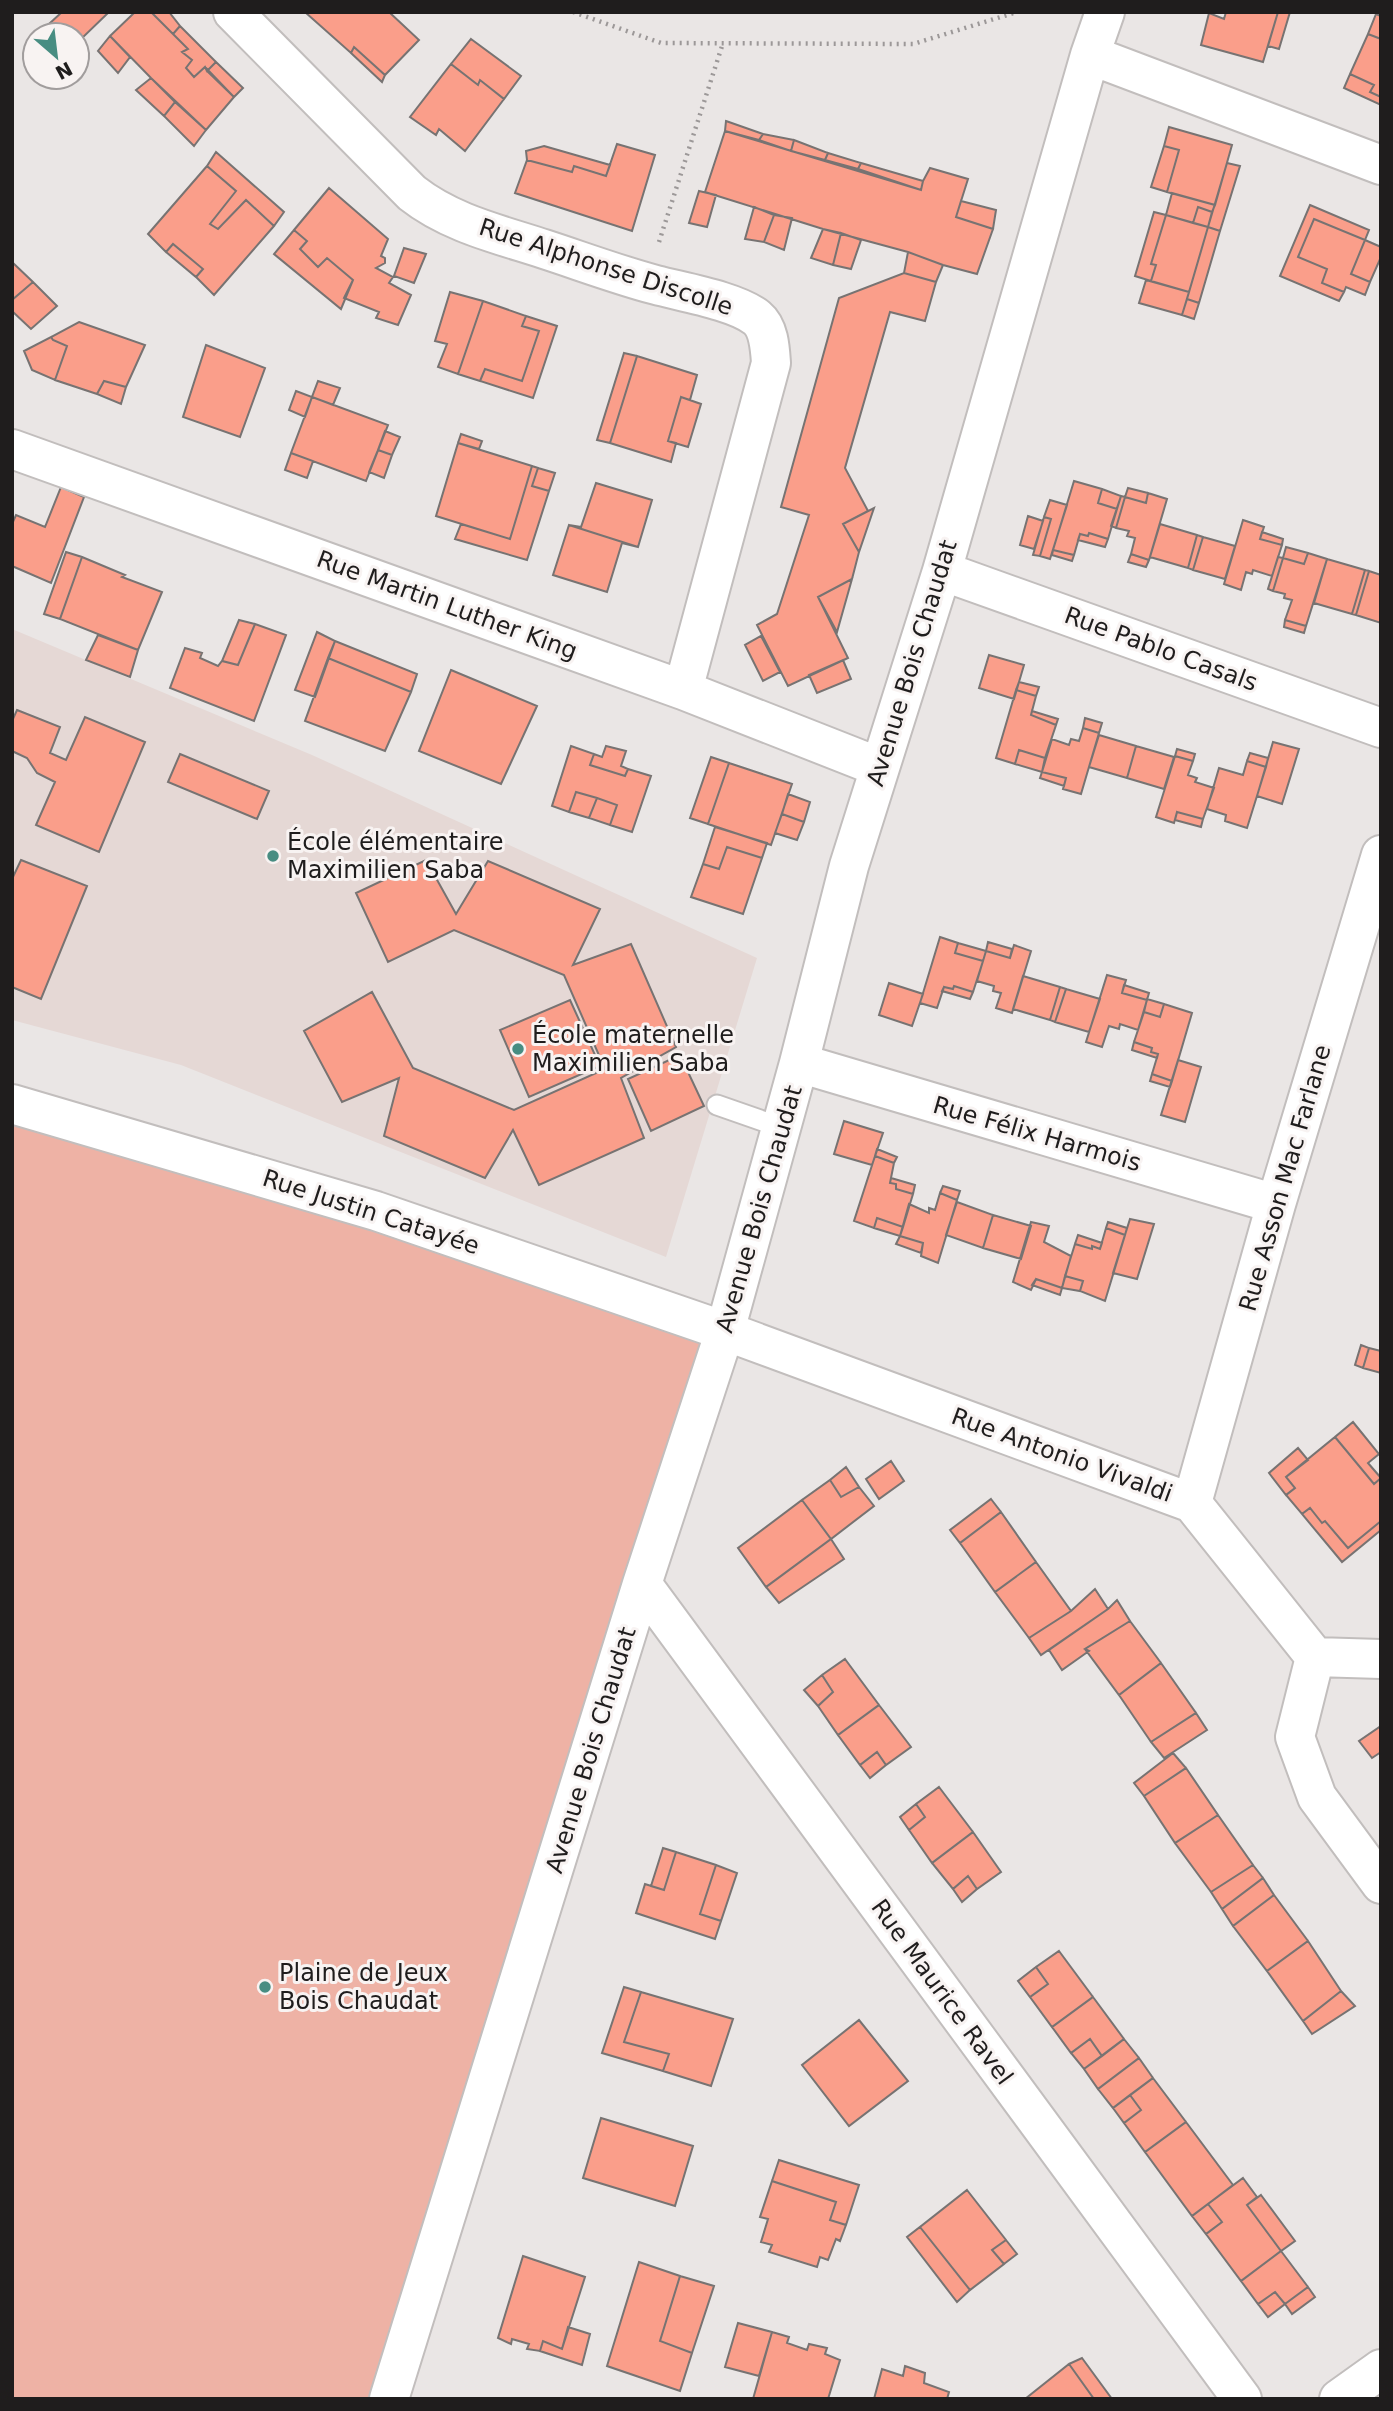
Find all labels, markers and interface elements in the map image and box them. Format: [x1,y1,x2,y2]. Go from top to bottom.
north arrow [21,21,91,91]
text: N [52,58,76,84]
street label: Rue Alphonse Discolle [476,213,736,321]
street label: Avenue Bois Chaudat [861,537,963,789]
street label: Rue Martin Luther King [313,545,581,665]
street label: Rue Pablo Casals [1061,601,1261,697]
place label: École élémentaire Maximilien Saba [287,827,504,884]
marker: École élémentaire Maximilien Saba [265,848,281,864]
place label: École maternelle Maximilien Saba [532,1020,734,1077]
marker: École maternelle Maximilien Saba [510,1041,526,1057]
street label: Rue Asson Mac Farlane [1234,1042,1336,1314]
street label: Avenue Bois Chaudat [710,1082,808,1336]
street label: Rue Félix Harmois [930,1091,1144,1177]
street label: Rue Justin Catayée [259,1164,483,1260]
street label: Rue Antonio Vivaldi [948,1402,1176,1508]
street label: Avenue Bois Chaudat [540,1624,642,1876]
street label: Rue Maurice Ravel [865,1894,1019,2090]
place label: Plaine de Jeux Bois Chaudat [279,1959,448,2015]
marker: Plaine de Jeux Bois Chaudat [257,1979,273,1995]

